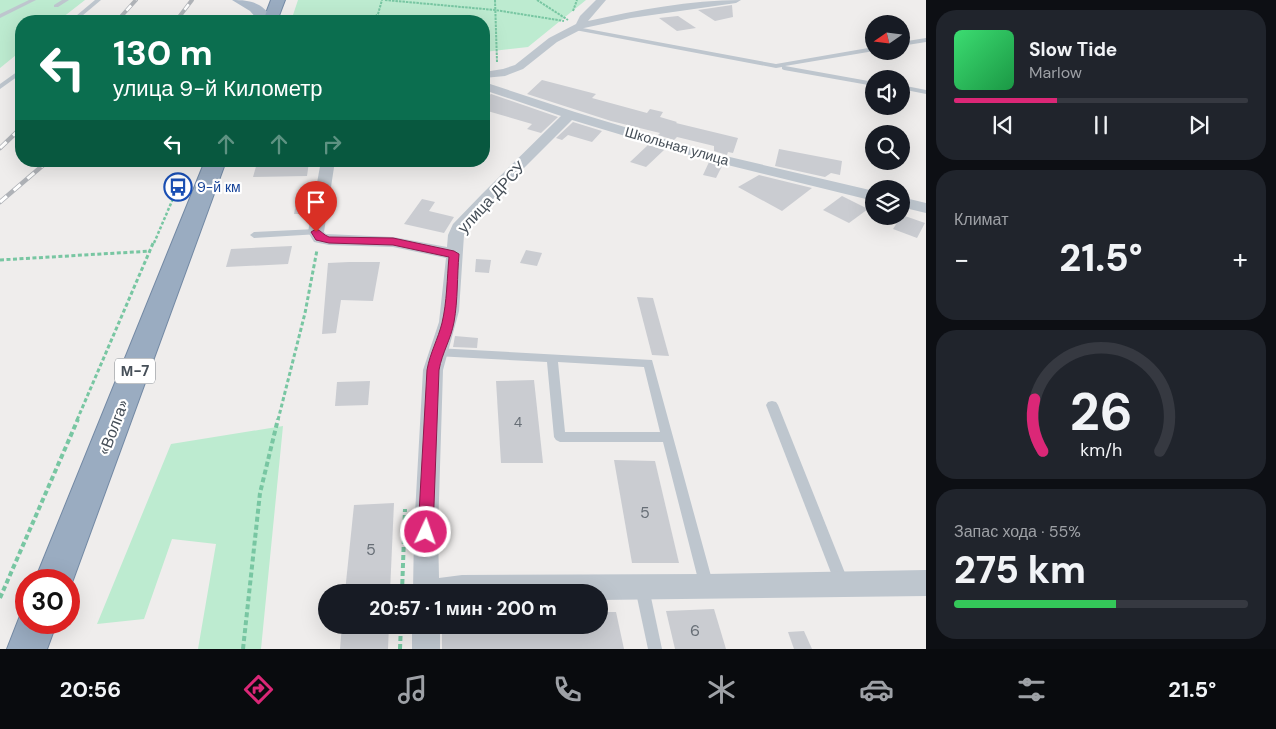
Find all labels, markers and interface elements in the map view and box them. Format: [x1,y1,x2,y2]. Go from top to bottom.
north arrow [865,15,910,60]
map controls [865,15,910,225]
text: 130 m [113,30,213,76]
icon: left [30,35,95,100]
text: Slow Tide [1029,37,1117,62]
text: Marlow [1029,62,1082,83]
button: sound [865,70,910,115]
text: улица 9-й Километр [113,74,323,103]
icon: previous [989,111,1017,139]
icon: pause [1087,111,1115,139]
icon: next [1185,111,1213,139]
street label: Школьная улица [623,123,731,170]
button: search [865,125,910,170]
icon: left [159,130,187,158]
icon: ahead [212,130,240,158]
icon: ahead [265,130,293,158]
icon: right [318,130,346,158]
street label: улица ДРСУ [453,156,531,238]
bus stop icon: 9-й км [163,172,193,202]
place label: 9-й км [197,178,241,196]
button: layers [865,180,910,225]
pin [295,181,337,232]
icon: arrive [302,188,330,216]
text: Климат [954,209,1008,230]
text: 21.5° [1059,233,1143,283]
text: − [954,241,969,278]
text: + [1233,241,1248,278]
road number: М-7 [115,358,155,384]
text: 26 [1070,378,1132,446]
street label: «Волга» [93,397,134,458]
house number: 4 [514,413,523,431]
text: km/h [1080,438,1122,462]
house number: 5 [640,502,650,523]
position arrow [399,505,451,557]
text: Запас хода · 55% [954,521,1081,542]
house number: 5 [366,539,376,560]
text: 275 km [954,545,1086,595]
speed limit sign: 30 [15,569,80,634]
text: 20:57 · 1 мин · 200 m [369,596,557,621]
house number: 6 [690,620,700,641]
icon: directions [241,672,276,707]
icon: music [395,672,430,707]
icon: phone [550,672,585,707]
icon: climate [704,672,739,707]
icon: car [859,672,894,707]
icon: filters [1014,672,1049,707]
text: 20:56 [60,675,121,704]
text: 21.5° [1168,675,1216,704]

